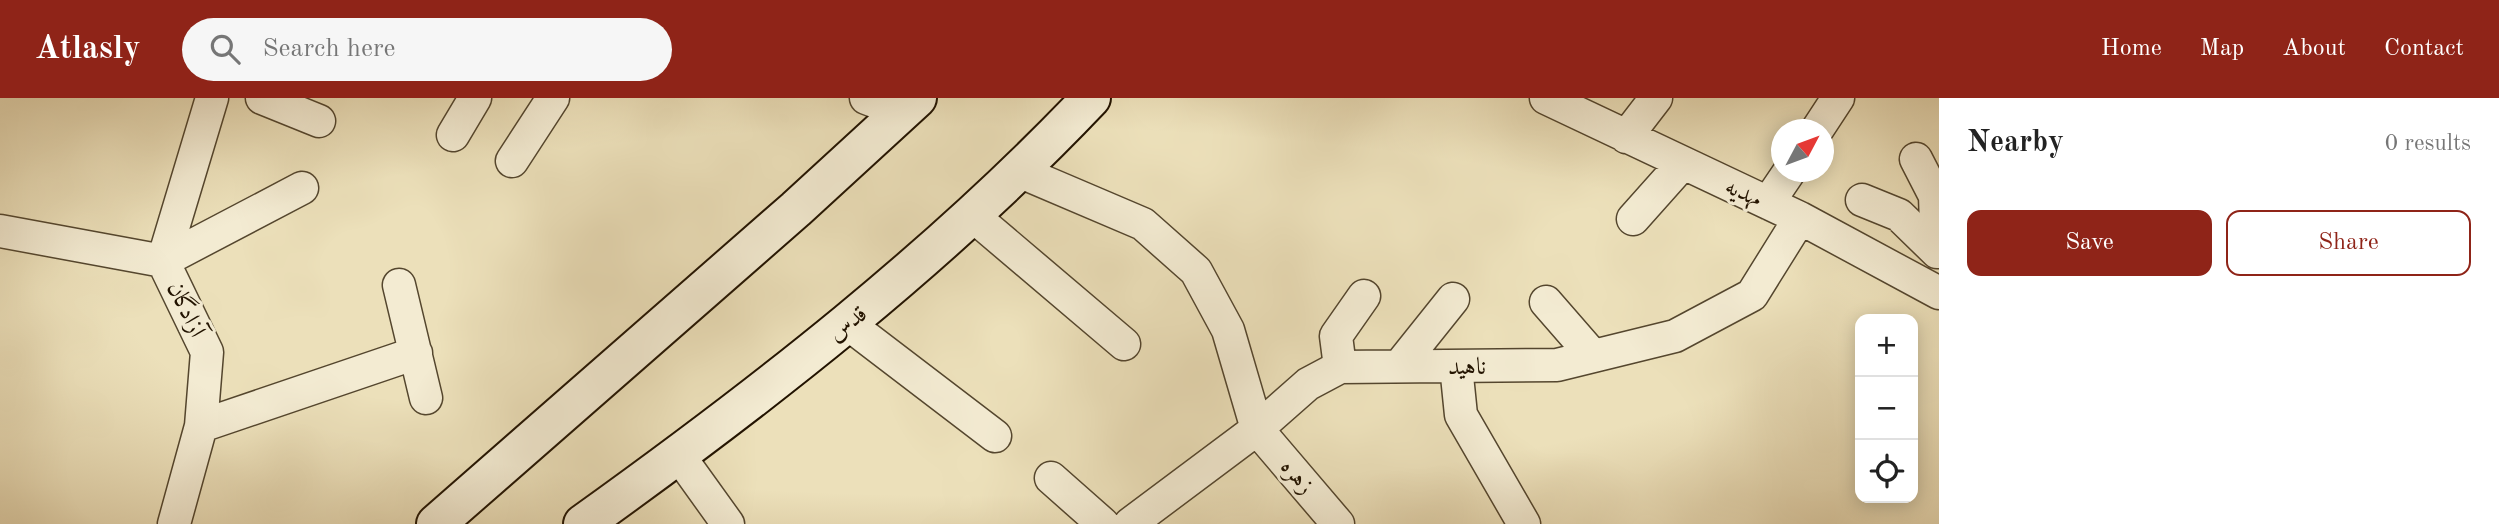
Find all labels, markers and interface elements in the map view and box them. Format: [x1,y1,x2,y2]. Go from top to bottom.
search box [182,18,672,81]
icon: search [206,30,244,68]
text: Atlasly [35,33,140,66]
text: Search here [262,36,396,62]
text: Home [2101,37,2162,61]
text: Map [2200,37,2244,61]
text: About [2282,37,2346,61]
text: Contact [2384,37,2464,61]
north arrow [1771,119,1834,182]
text: Nearby [1967,128,2064,158]
text: 0 results [2385,132,2471,155]
street label: مهدیه [1721,175,1765,214]
button: Save [1967,210,2212,276]
button: Share [2226,210,2471,276]
street label: آزادگان [162,276,215,344]
street label: قدس [824,302,872,347]
map controls [1855,314,1918,503]
button: + [1855,314,1918,377]
street label: ناهید [1448,356,1486,380]
button: − [1855,377,1918,440]
button: locate [1855,440,1918,503]
street label: زهره [1274,455,1318,500]

